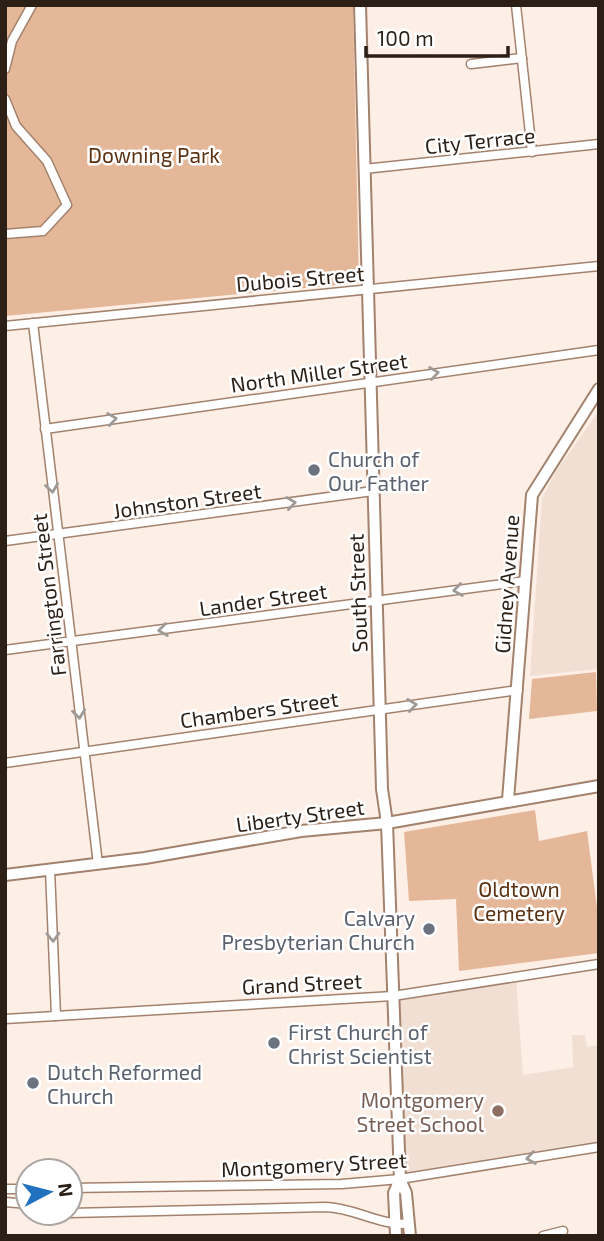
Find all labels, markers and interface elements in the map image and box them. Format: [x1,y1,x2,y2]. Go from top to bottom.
scale bar [366,14,508,58]
text: 100 m [377,25,434,50]
street label: City Terrace [424,122,536,158]
park label: Downing Park [88,142,220,167]
street label: Dubois Street [235,260,365,296]
street label: North Miller Street [229,347,409,397]
one-way arrow [429,366,440,381]
one-way arrow [106,412,118,427]
place label: Church of Our Father [328,446,430,495]
marker: Church of Our Father [306,462,322,478]
street label: Johnston Street [111,477,263,523]
one-way arrow [45,482,60,494]
one-way arrow [286,496,297,511]
street label: Farrington Street [26,512,70,678]
street label: Gidney Avenue [489,514,523,654]
street label: South Street [342,533,372,653]
street label: Lander Street [197,578,329,620]
one-way arrow [452,582,463,597]
one-way arrow [157,623,169,638]
street label: Chambers Street [178,686,340,732]
one-way arrow [406,698,418,713]
one-way arrow [72,708,87,719]
street label: Liberty Street [234,794,366,836]
park label: Oldtown Cemetery [473,876,565,925]
place label: Calvary Presbyterian Church [221,905,415,954]
marker: Calvary Presbyterian Church [421,921,437,937]
one-way arrow [45,932,60,943]
street label: Grand Street [241,967,363,999]
place label: First Church of Christ Scientist [288,1019,432,1068]
marker: First Church of Christ Scientist [266,1035,282,1051]
place label: Dutch Reformed Church [47,1059,202,1108]
marker: Dutch Reformed Church [25,1075,41,1091]
place label: Montgomery Street School [357,1087,485,1136]
marker: Montgomery Street School [490,1103,506,1119]
street label: Montgomery Street [221,1147,407,1181]
one-way arrow [525,1150,537,1165]
north arrow [14,1157,84,1227]
text: N [54,1182,79,1198]

